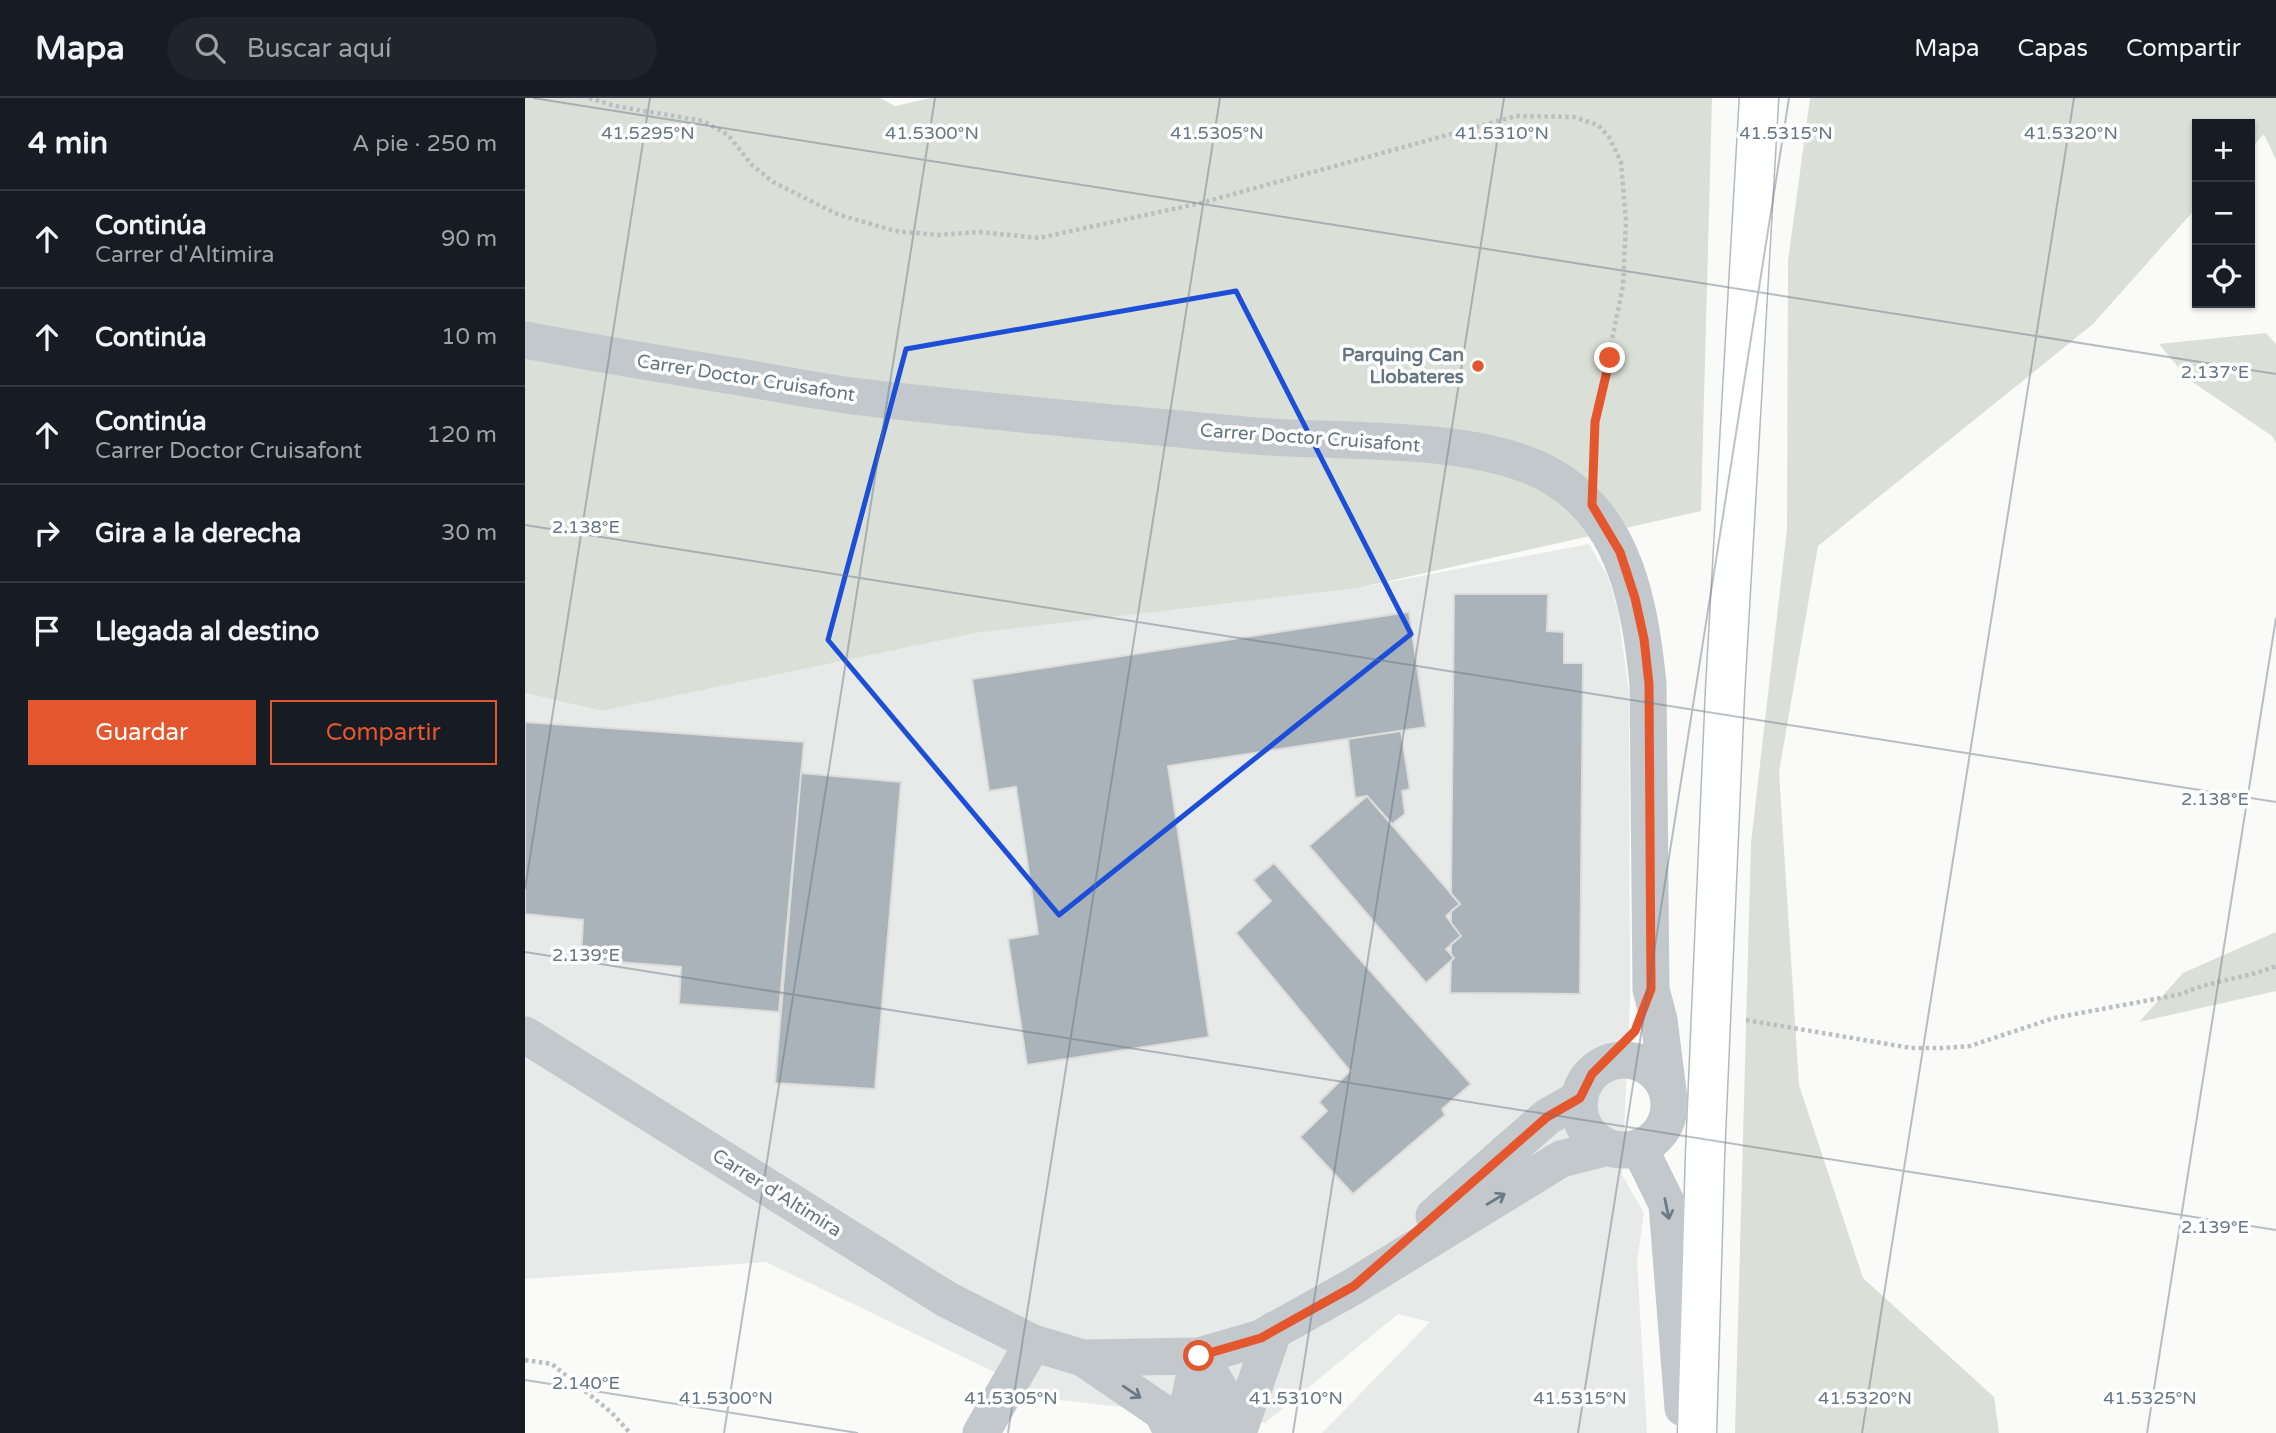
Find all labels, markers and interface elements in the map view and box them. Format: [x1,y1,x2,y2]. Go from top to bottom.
search box [167,17,657,80]
text: Mapa [35,29,125,68]
icon: search [191,29,229,67]
text: Buscar aquí [247,33,391,64]
text: Mapa [1914,34,1980,63]
text: Capas [2018,34,2088,63]
text: Compartir [2126,34,2241,63]
map controls [2192,119,2255,308]
button: + [2192,119,2255,182]
text: 41.5295°N [601,122,695,144]
text: 41.5300°N [885,122,979,144]
text: 41.5305°N [1170,122,1264,144]
text: 41.5310°N [1455,122,1549,144]
text: 41.5315°N [1739,122,1833,144]
text: 41.5320°N [2024,122,2118,144]
text: 4 min [28,125,108,162]
text: A pie · 250 m [352,130,497,158]
button: − [2192,182,2255,245]
text: Continúa [95,210,207,241]
icon: ahead [28,220,66,258]
text: 90 m [441,225,497,253]
text: Carrer d'Altimira [95,241,274,269]
button: locate [2192,245,2255,308]
icon: ahead [28,318,66,356]
text: Continúa [95,322,207,353]
text: 10 m [441,323,497,351]
route end [1594,342,1625,373]
place label: Parquing Can Llobateres [1342,344,1464,388]
street label: Carrer Doctor Cruisafont [635,350,857,406]
marker: Parquing Can Llobateres [1470,358,1486,374]
text: 2.137°E [2181,361,2249,383]
text: Continúa [95,406,207,437]
icon: ahead [28,416,66,454]
street label: Carrer Doctor Cruisafont [1199,419,1421,457]
text: 120 m [427,421,497,449]
text: Carrer Doctor Cruisafont [95,437,362,465]
icon: right [28,514,66,552]
text: 2.138°E [552,516,620,538]
text: Gira a la derecha [95,518,301,549]
text: 30 m [441,519,497,547]
icon: arrive [28,612,66,650]
text: Llegada al destino [95,616,319,647]
button: Guardar [28,700,256,765]
button: Compartir [270,700,497,765]
text: 2.138°E [2181,788,2249,810]
text: 2.139°E [552,944,620,966]
street label: Carrer d'Altimira [708,1144,846,1242]
one-way arrow [1485,1192,1505,1206]
one-way arrow [1660,1197,1674,1220]
text: 2.139°E [2181,1216,2249,1238]
route start [1183,1340,1214,1371]
text: 2.140°E [552,1372,620,1394]
one-way arrow [1122,1385,1141,1399]
text: 41.5300°N [679,1387,773,1409]
text: 41.5305°N [964,1387,1058,1409]
text: 41.5310°N [1249,1387,1343,1409]
text: 41.5315°N [1533,1387,1627,1409]
text: 41.5320°N [1818,1387,1912,1409]
text: 41.5325°N [2103,1387,2197,1409]

